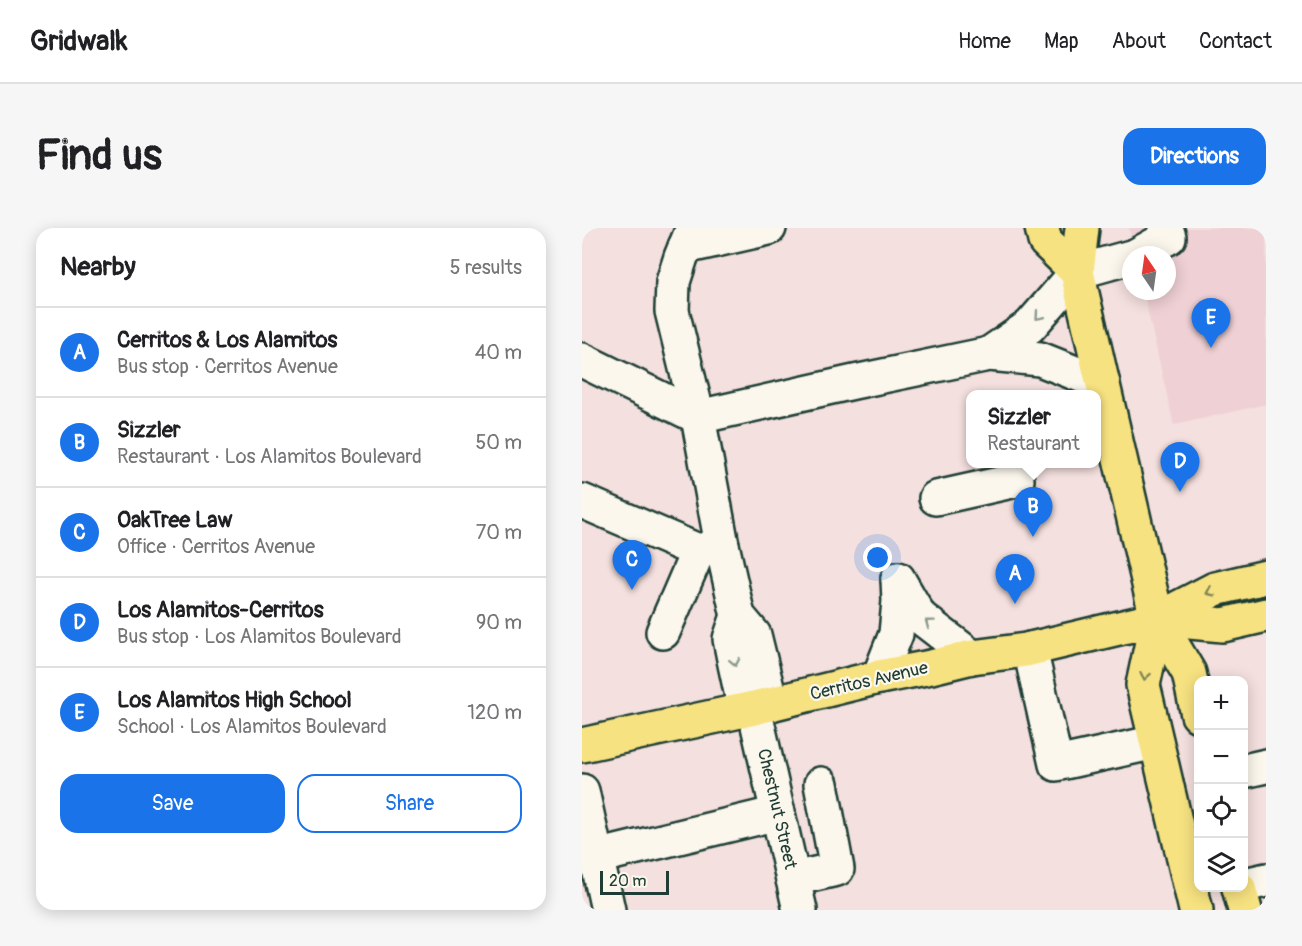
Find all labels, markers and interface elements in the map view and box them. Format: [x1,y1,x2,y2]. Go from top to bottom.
text: Gridwalk [30,24,128,59]
text: Home [958,28,1011,55]
text: Map [1044,28,1079,55]
text: About [1112,28,1166,55]
text: Contact [1199,28,1272,55]
button: Directions [1123,128,1266,185]
text: Find us [36,130,162,182]
north arrow [1122,246,1176,300]
text: Nearby [60,251,136,283]
text: 5 results [450,255,522,280]
pin: E [1192,298,1230,348]
one-way arrow [1035,309,1046,319]
text: Cerritos & Los Alamitos [117,326,337,354]
text: A [73,340,86,365]
text: 40 m [475,340,522,365]
text: Bus stop · Cerritos Avenue [117,354,338,379]
popup [966,390,1101,468]
text: Sizzler [987,403,1051,431]
text: Sizzler [117,416,181,444]
text: B [74,430,85,455]
text: 50 m [475,430,522,455]
text: Restaurant [987,431,1080,456]
pin: D [1160,442,1200,492]
text: Restaurant · Los Alamitos Boulevard [117,444,422,469]
pin: B [1014,488,1052,537]
text: OakTree Law [117,506,232,534]
text: C [73,520,86,545]
text: 70 m [476,520,522,545]
text: Office · Cerritos Avenue [117,534,315,559]
pin: C [613,540,652,590]
your location [863,543,892,572]
pin: A [996,554,1034,604]
one-way arrow [1205,585,1216,597]
text: Los Alamitos-Cerritos [117,596,323,624]
text: D [73,610,86,635]
text: 90 m [476,610,522,635]
one-way arrow [925,620,936,631]
text: Bus stop · Los Alamitos Boulevard [117,624,402,649]
street label: Cerritos Avenue [808,656,930,706]
one-way arrow [728,657,741,667]
one-way arrow [1140,672,1152,681]
map controls [1194,676,1248,892]
button: + [1194,676,1248,730]
text: Los Alamitos High School [117,686,352,714]
text: E [74,700,85,725]
text: 120 m [467,700,522,725]
text: School · Los Alamitos Boulevard [117,714,387,739]
button: − [1194,730,1248,784]
street label: Chestnut Street [752,747,802,872]
button: Save [60,774,285,833]
button: Share [297,774,522,833]
button: locate [1194,784,1248,838]
button: layers [1194,838,1248,892]
scale bar [600,868,669,896]
text: 20 m [609,871,647,891]

